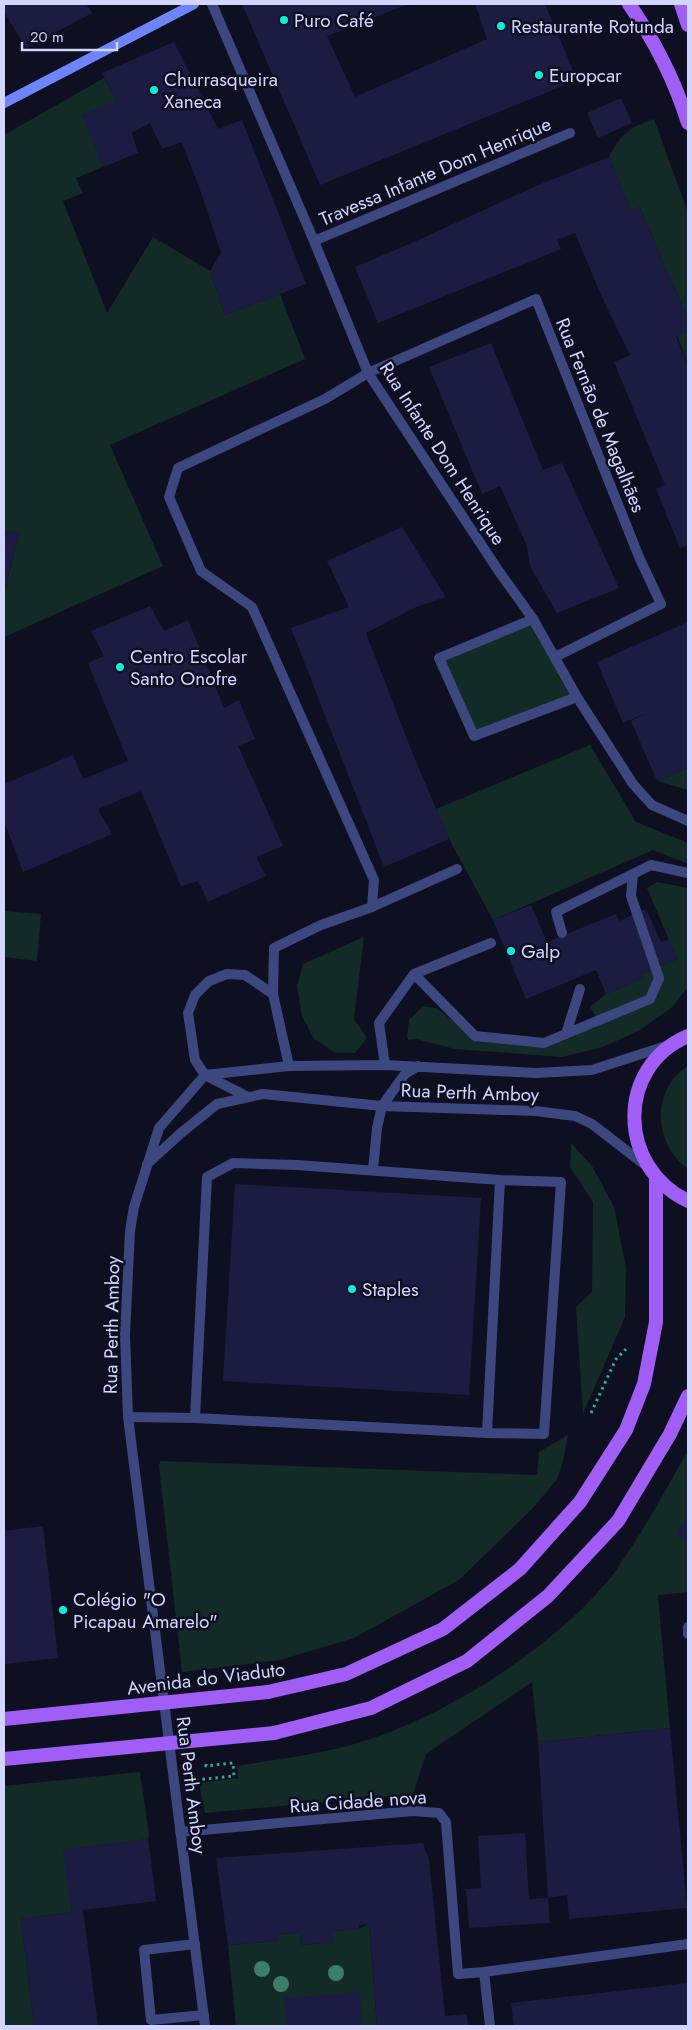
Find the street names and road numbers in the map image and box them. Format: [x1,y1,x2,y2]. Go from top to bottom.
street label: Travessa Infante Dom Henrique [315,110,555,233]
street label: Rua Fernão de Magalhães [549,314,652,517]
street label: Rua Infante Dom Henrique [373,356,512,550]
street label: Rua Perth Amboy [400,1077,540,1108]
street label: Rua Perth Amboy [97,1255,126,1394]
street label: Avenida do Viaduto [125,1655,287,1702]
street label: Rua Perth Amboy [170,1715,213,1856]
street label: Rua Cidade nova [289,1783,427,1820]

